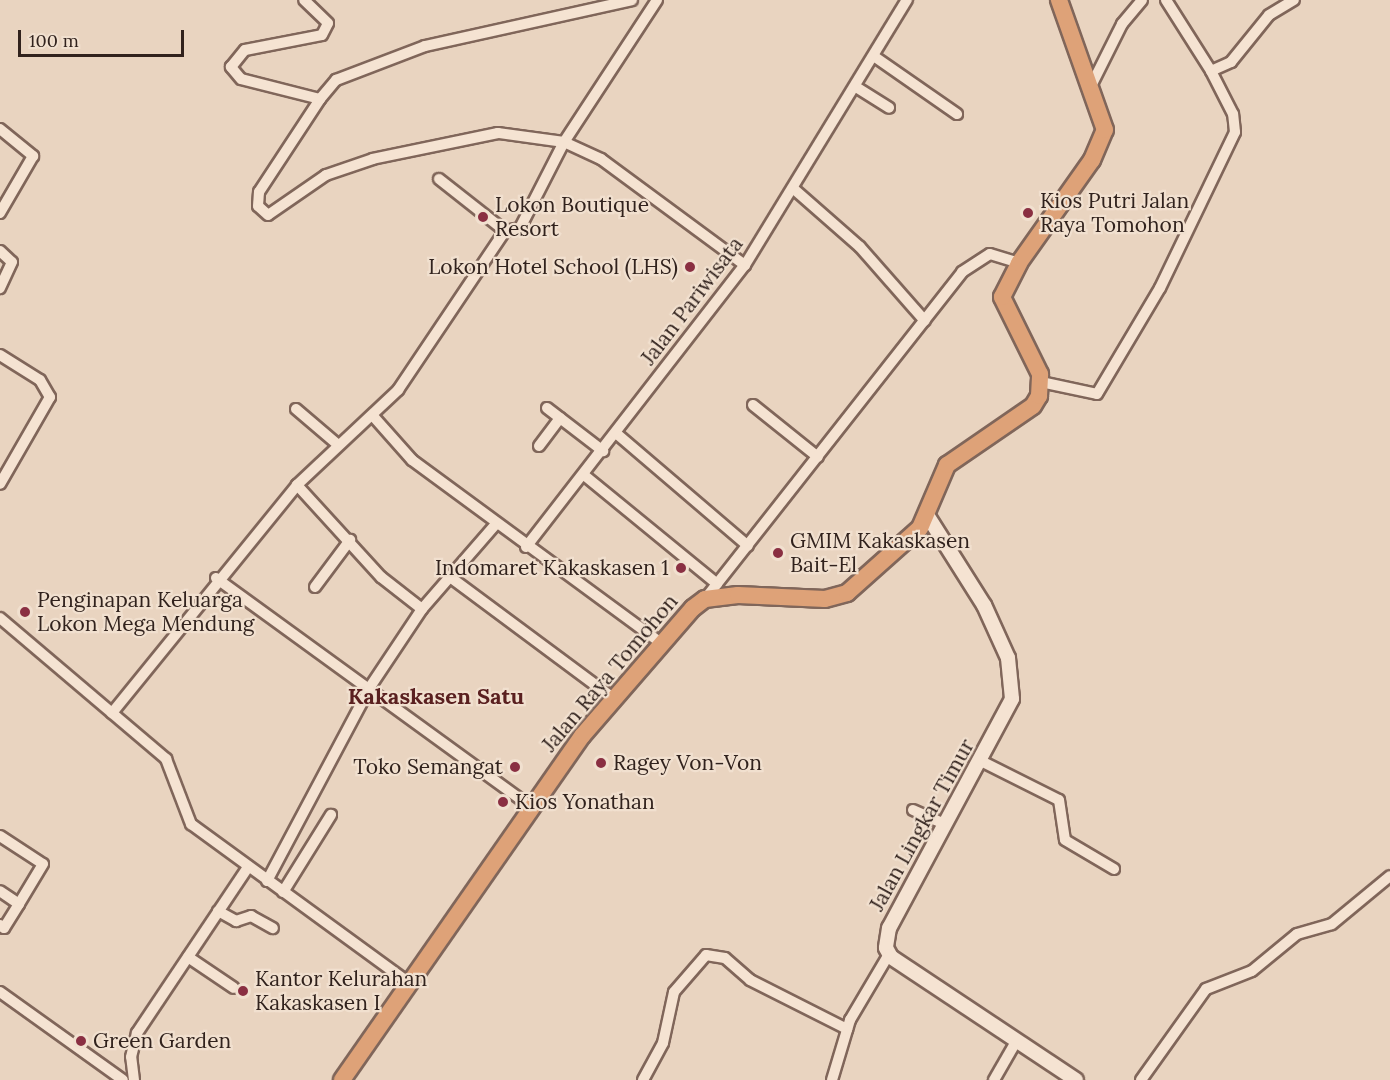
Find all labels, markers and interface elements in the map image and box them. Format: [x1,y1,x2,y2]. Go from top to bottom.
scale bar [21,18,188,56]
text: 100 m [29,29,79,52]
place label: Kios Putri Jalan Raya Tomohon [1040,188,1189,238]
place label: Lokon Boutique Resort [495,192,649,242]
marker: Kios Putri Jalan Raya Tomohon [1021,206,1035,220]
marker: Lokon Boutique Resort [476,210,490,224]
street label: Jalan Pariwisata [636,232,748,370]
place label: Lokon Hotel School (LHS) [428,254,678,280]
marker: Lokon Hotel School (LHS) [683,260,697,274]
place label: GMIM Kakaskasen Bait-El [790,528,970,578]
marker: GMIM Kakaskasen Bait-El [771,546,785,560]
place label: Indomaret Kakaskasen 1 [435,555,669,581]
marker: Indomaret Kakaskasen 1 [674,561,688,575]
place label: Penginapan Keluarga Lokon Mega Mendung [37,587,254,637]
street label: Jalan Raya Tomohon [537,589,683,757]
marker: Penginapan Keluarga Lokon Mega Mendung [18,605,32,619]
district label: Kakaskasen Satu [348,684,524,710]
street label: Jalan Lingkar Timur [864,735,980,915]
place label: Ragey Von-Von [613,750,762,776]
place label: Toko Semangat [353,754,503,780]
marker: Ragey Von-Von [594,756,608,770]
marker: Toko Semangat [508,760,522,774]
place label: Kios Yonathan [515,789,655,815]
marker: Kios Yonathan [496,795,510,809]
place label: Kantor Kelurahan Kakaskasen I [255,966,427,1016]
marker: Kantor Kelurahan Kakaskasen I [236,984,250,998]
place label: Green Garden [93,1028,231,1054]
marker: Green Garden [74,1034,88,1048]

